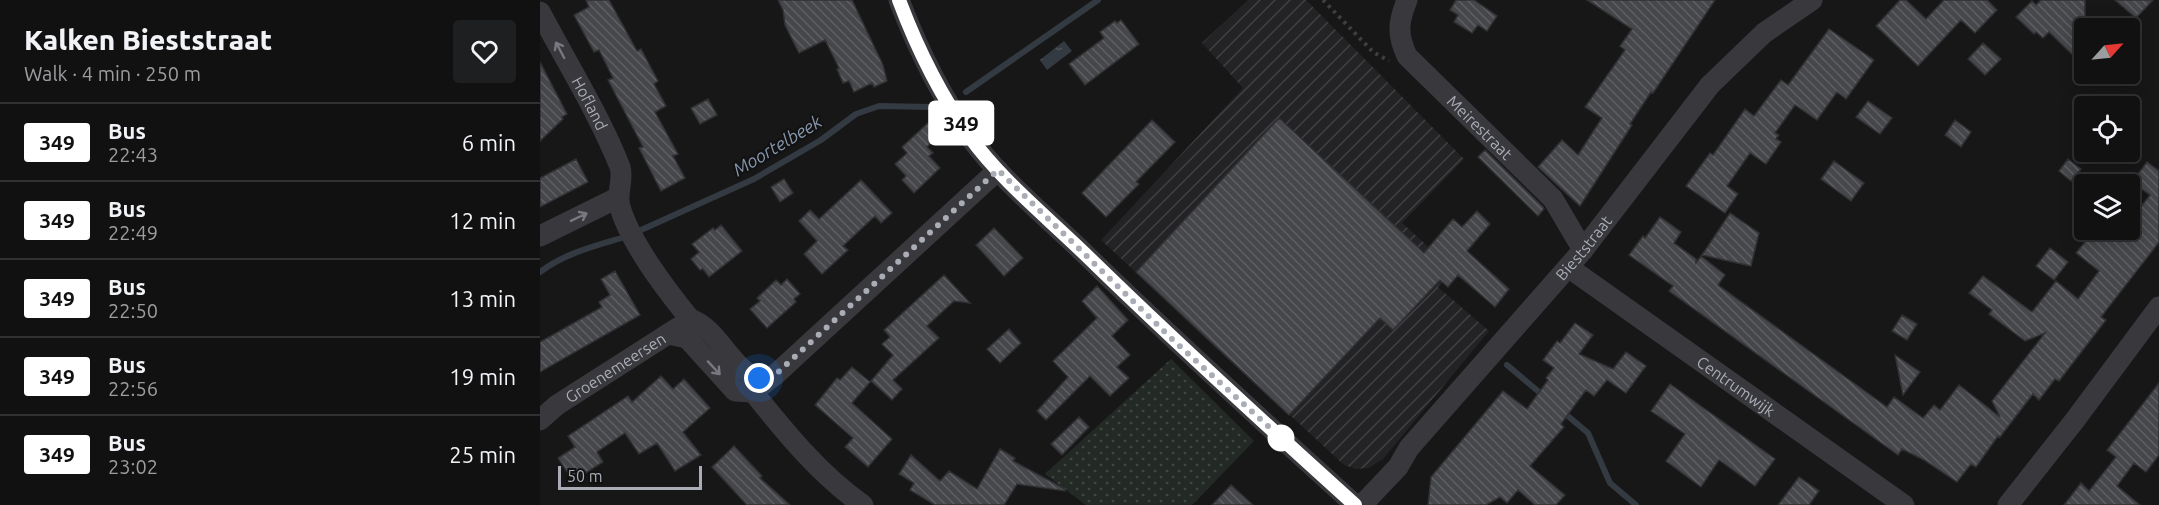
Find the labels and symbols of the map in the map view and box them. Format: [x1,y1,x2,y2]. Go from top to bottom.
north arrow [2074,18,2140,84]
one-way arrow [554,41,565,59]
street label: Hofland [568,74,611,133]
street label: Meirestraat [1444,92,1516,163]
line badge: 349 [926,104,996,142]
water label: Moortelbeek [729,110,826,179]
one-way arrow [569,211,587,223]
street label: Bieststraat [1552,211,1616,284]
street label: Groenemeersen [562,329,669,406]
street label: Centrumwijk [1694,352,1779,420]
one-way arrow [706,360,721,375]
your location [744,363,774,393]
unlabelled marker [1268,425,1294,451]
scale bar [558,463,702,490]

